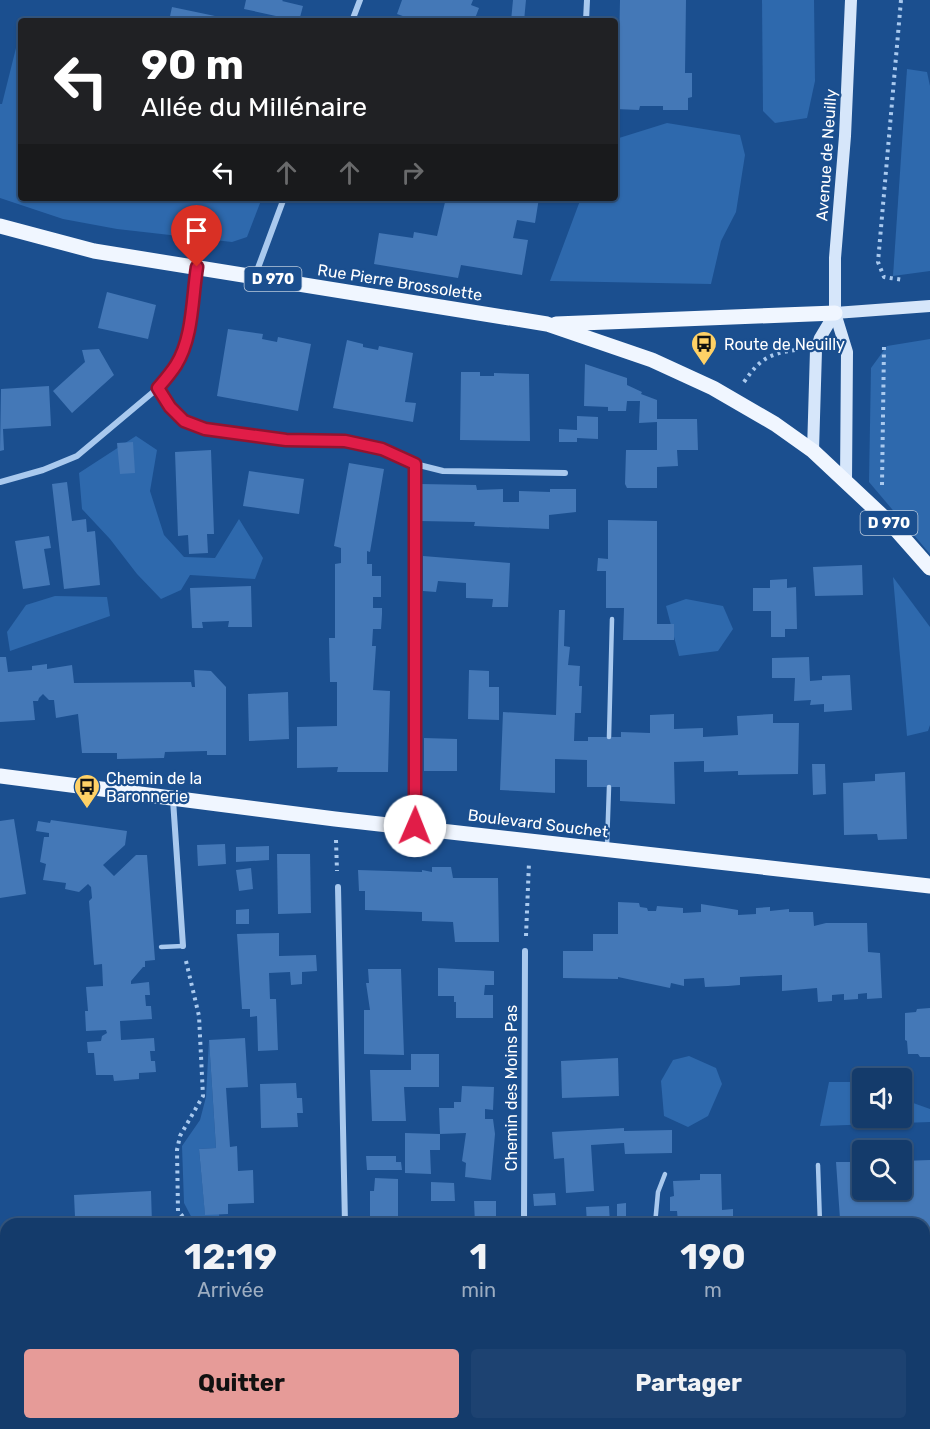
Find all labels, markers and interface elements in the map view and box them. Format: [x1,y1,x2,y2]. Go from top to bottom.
text: 90 m [141,40,244,90]
icon: left [42,42,120,120]
street label: Avenue de Neuilly [812,88,841,222]
text: Allée du Millénaire [141,91,367,123]
icon: left [207,156,240,189]
icon: ahead [270,156,303,189]
icon: ahead [333,156,366,189]
icon: right [396,156,429,189]
pin [171,205,222,267]
icon: arrive [180,214,213,247]
street label: Rue Pierre Brossolette [316,260,484,305]
road number: D 970 [244,267,302,291]
bus stop icon: Route de Neuilly [689,329,719,367]
place label: Route de Neuilly [724,335,845,354]
road number: D 970 [860,511,918,535]
place label: Chemin de la Baronnerie [106,769,202,806]
bus stop icon: Chemin de la Baronnerie [72,772,102,810]
position arrow [383,794,447,858]
street label: Boulevard Souchet [467,805,609,842]
street label: Chemin des Moins Pas [502,1005,521,1171]
map controls [852,1068,912,1200]
button: sound [852,1068,912,1128]
button: search [852,1140,912,1200]
text: 12:19 [184,1235,277,1278]
text: 1 [470,1235,488,1278]
text: 190 [680,1235,746,1278]
text: Arrivée [197,1278,264,1302]
text: min [461,1278,496,1302]
text: m [704,1278,722,1302]
button: Quitter [24,1349,459,1418]
button: Partager [471,1349,906,1418]

